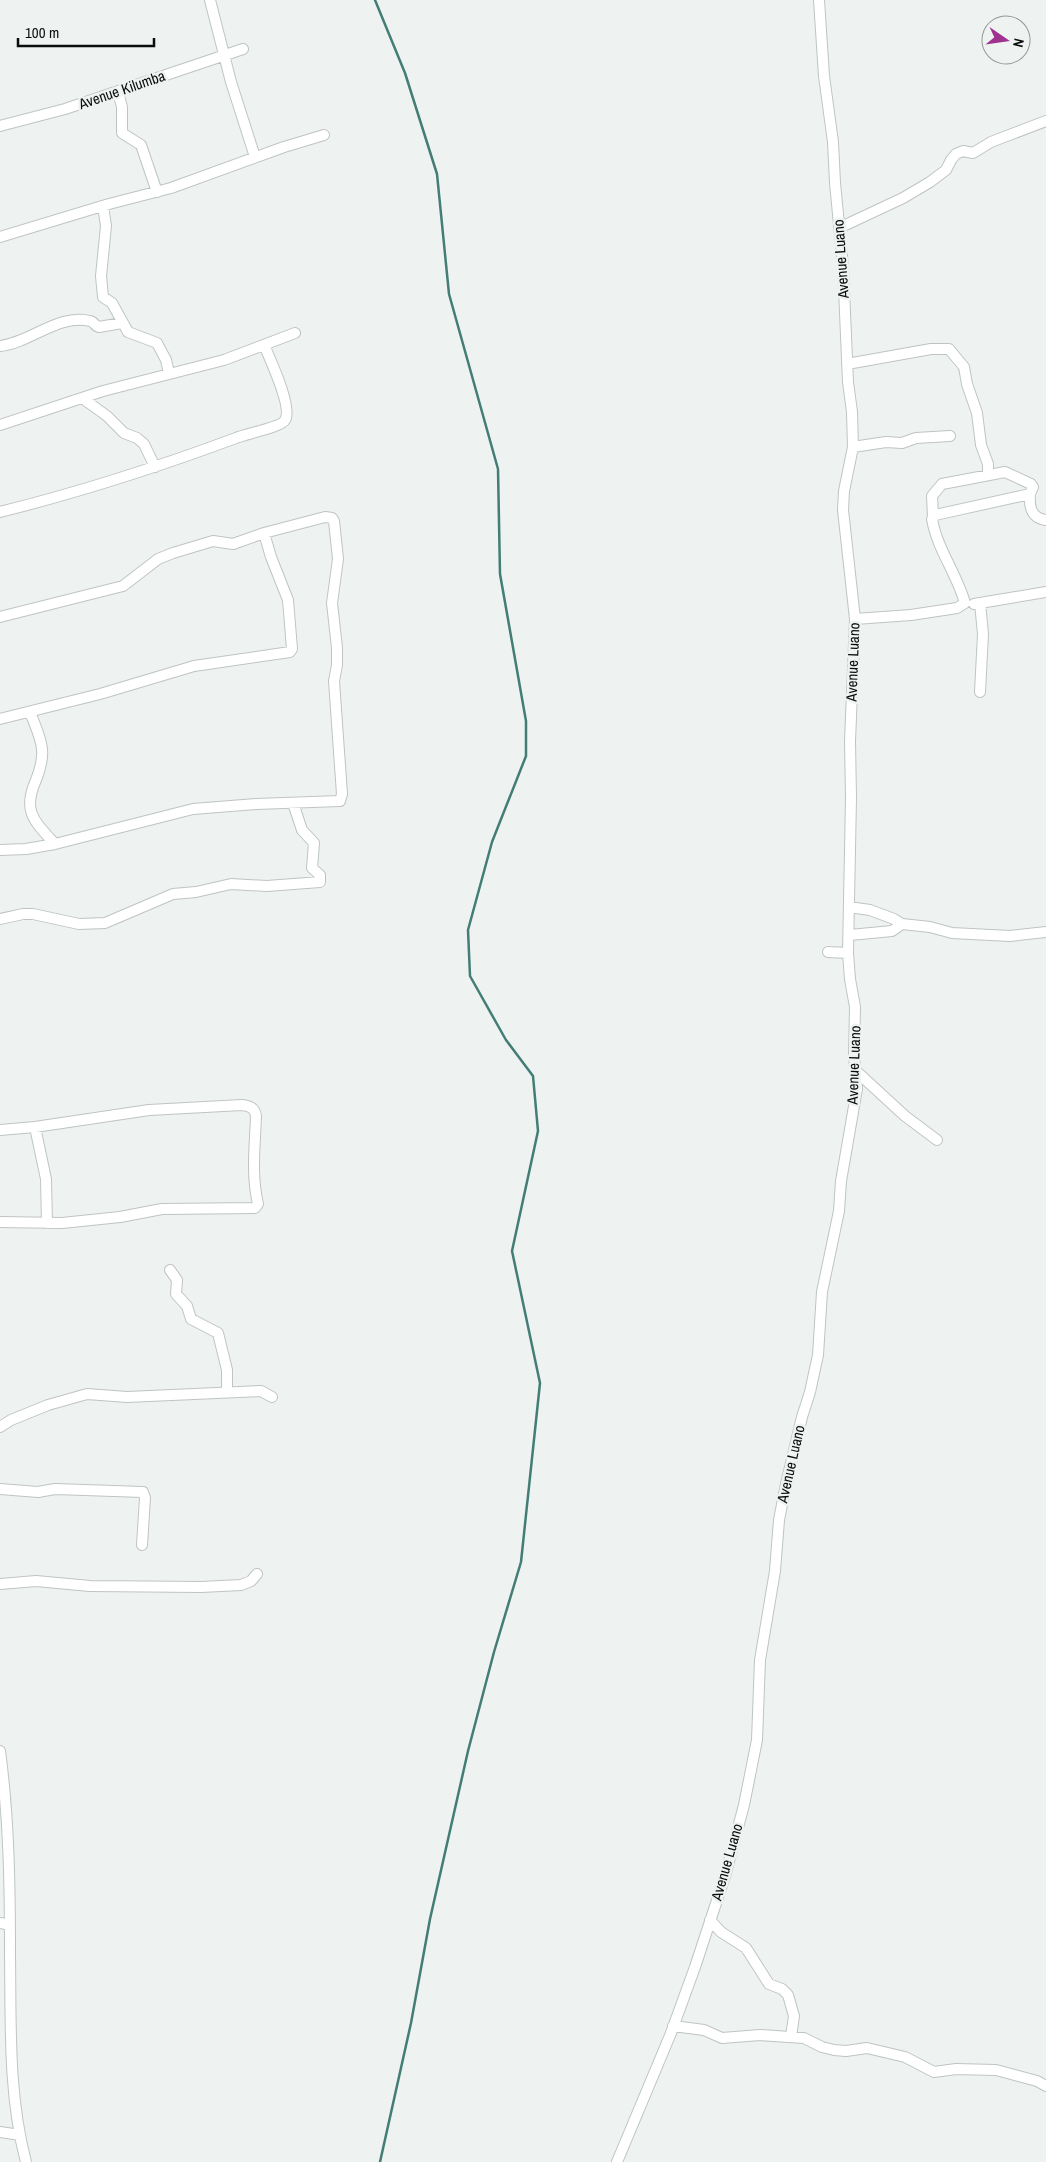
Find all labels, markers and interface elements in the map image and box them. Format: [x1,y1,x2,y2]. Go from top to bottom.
scale bar [18,15,154,47]
north arrow [981,15,1031,65]
text: 100 m [25,22,59,43]
text: N [1009,37,1028,49]
street label: Avenue Kilumba [75,65,168,114]
street label: Avenue Luano [827,219,854,300]
street label: Avenue Luano [841,622,864,703]
street label: Avenue Luano [842,1025,865,1106]
street label: Avenue Luano [771,1423,810,1506]
street label: Avenue Luano [705,1821,748,1904]

